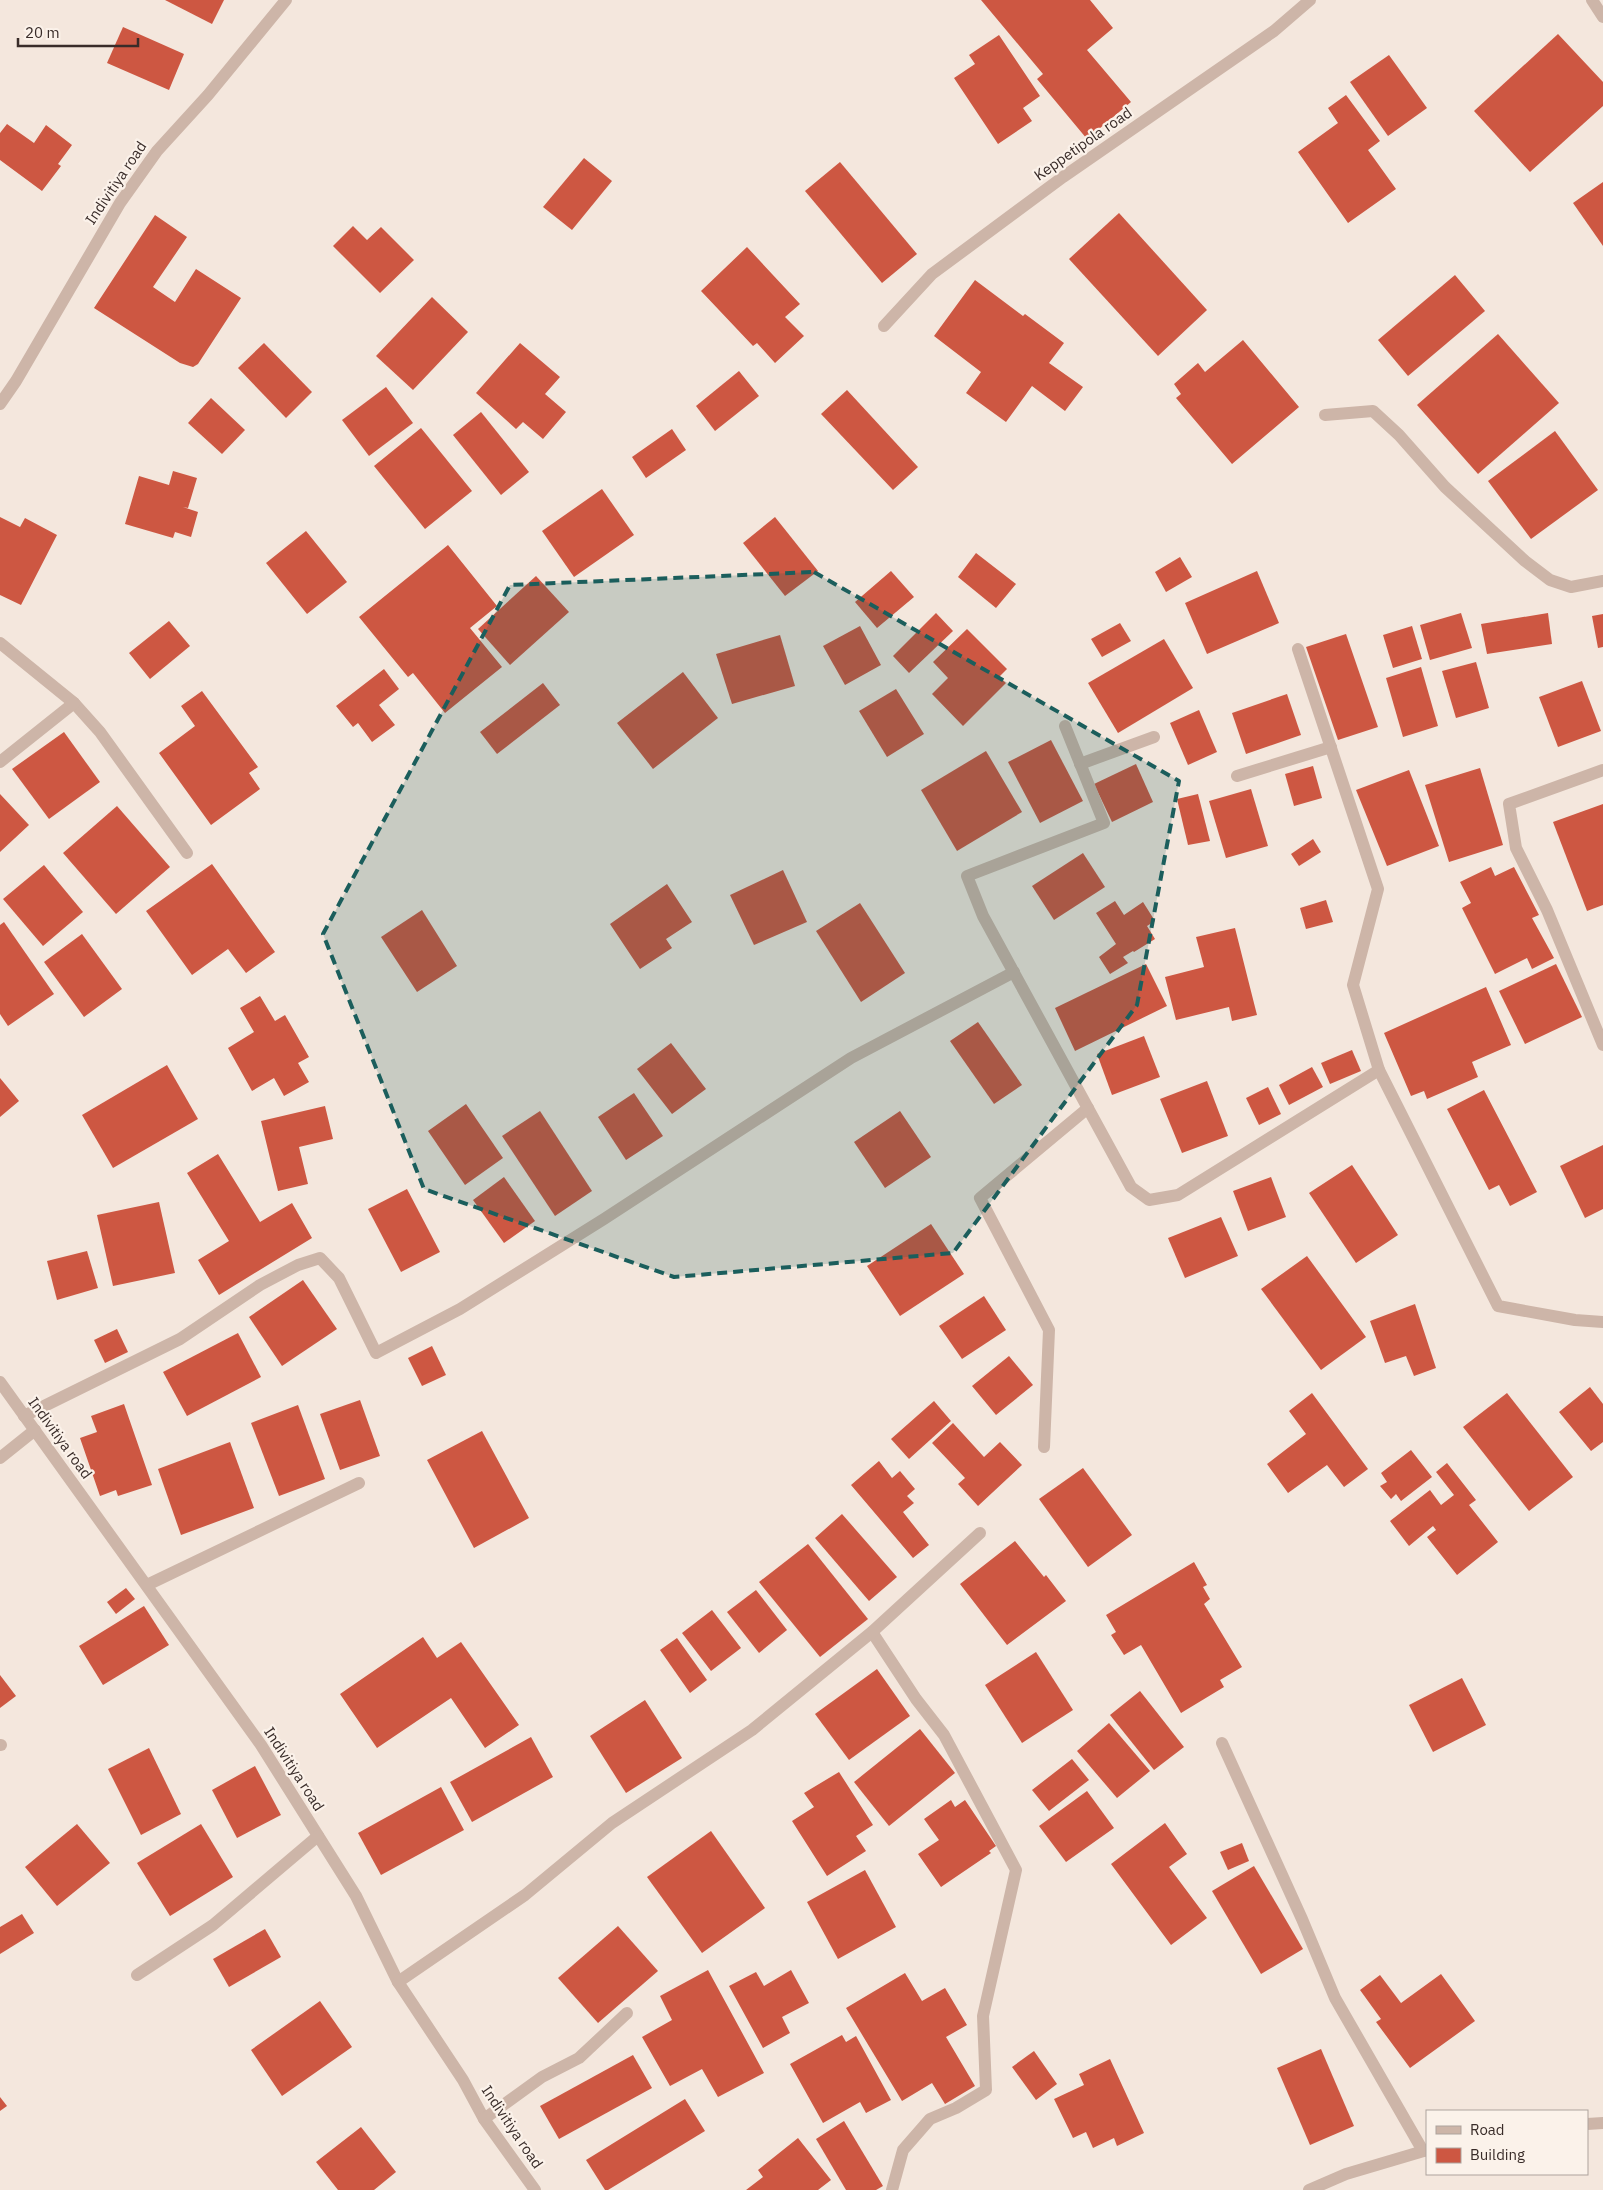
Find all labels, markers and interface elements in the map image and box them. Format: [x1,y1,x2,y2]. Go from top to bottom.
scale bar [18,15,138,47]
text: 20 m [25,23,60,42]
street label: Keppetipola road [1030,103,1135,184]
street label: Indivitiya road [81,137,150,228]
street label: Indivitiya road [24,1393,96,1482]
street label: Indivitiya road [260,1723,329,1814]
street label: Indivitiya road [478,2081,547,2172]
legend [1426,2110,1588,2175]
text: Road [1470,2120,1505,2139]
text: Building [1470,2145,1525,2164]

